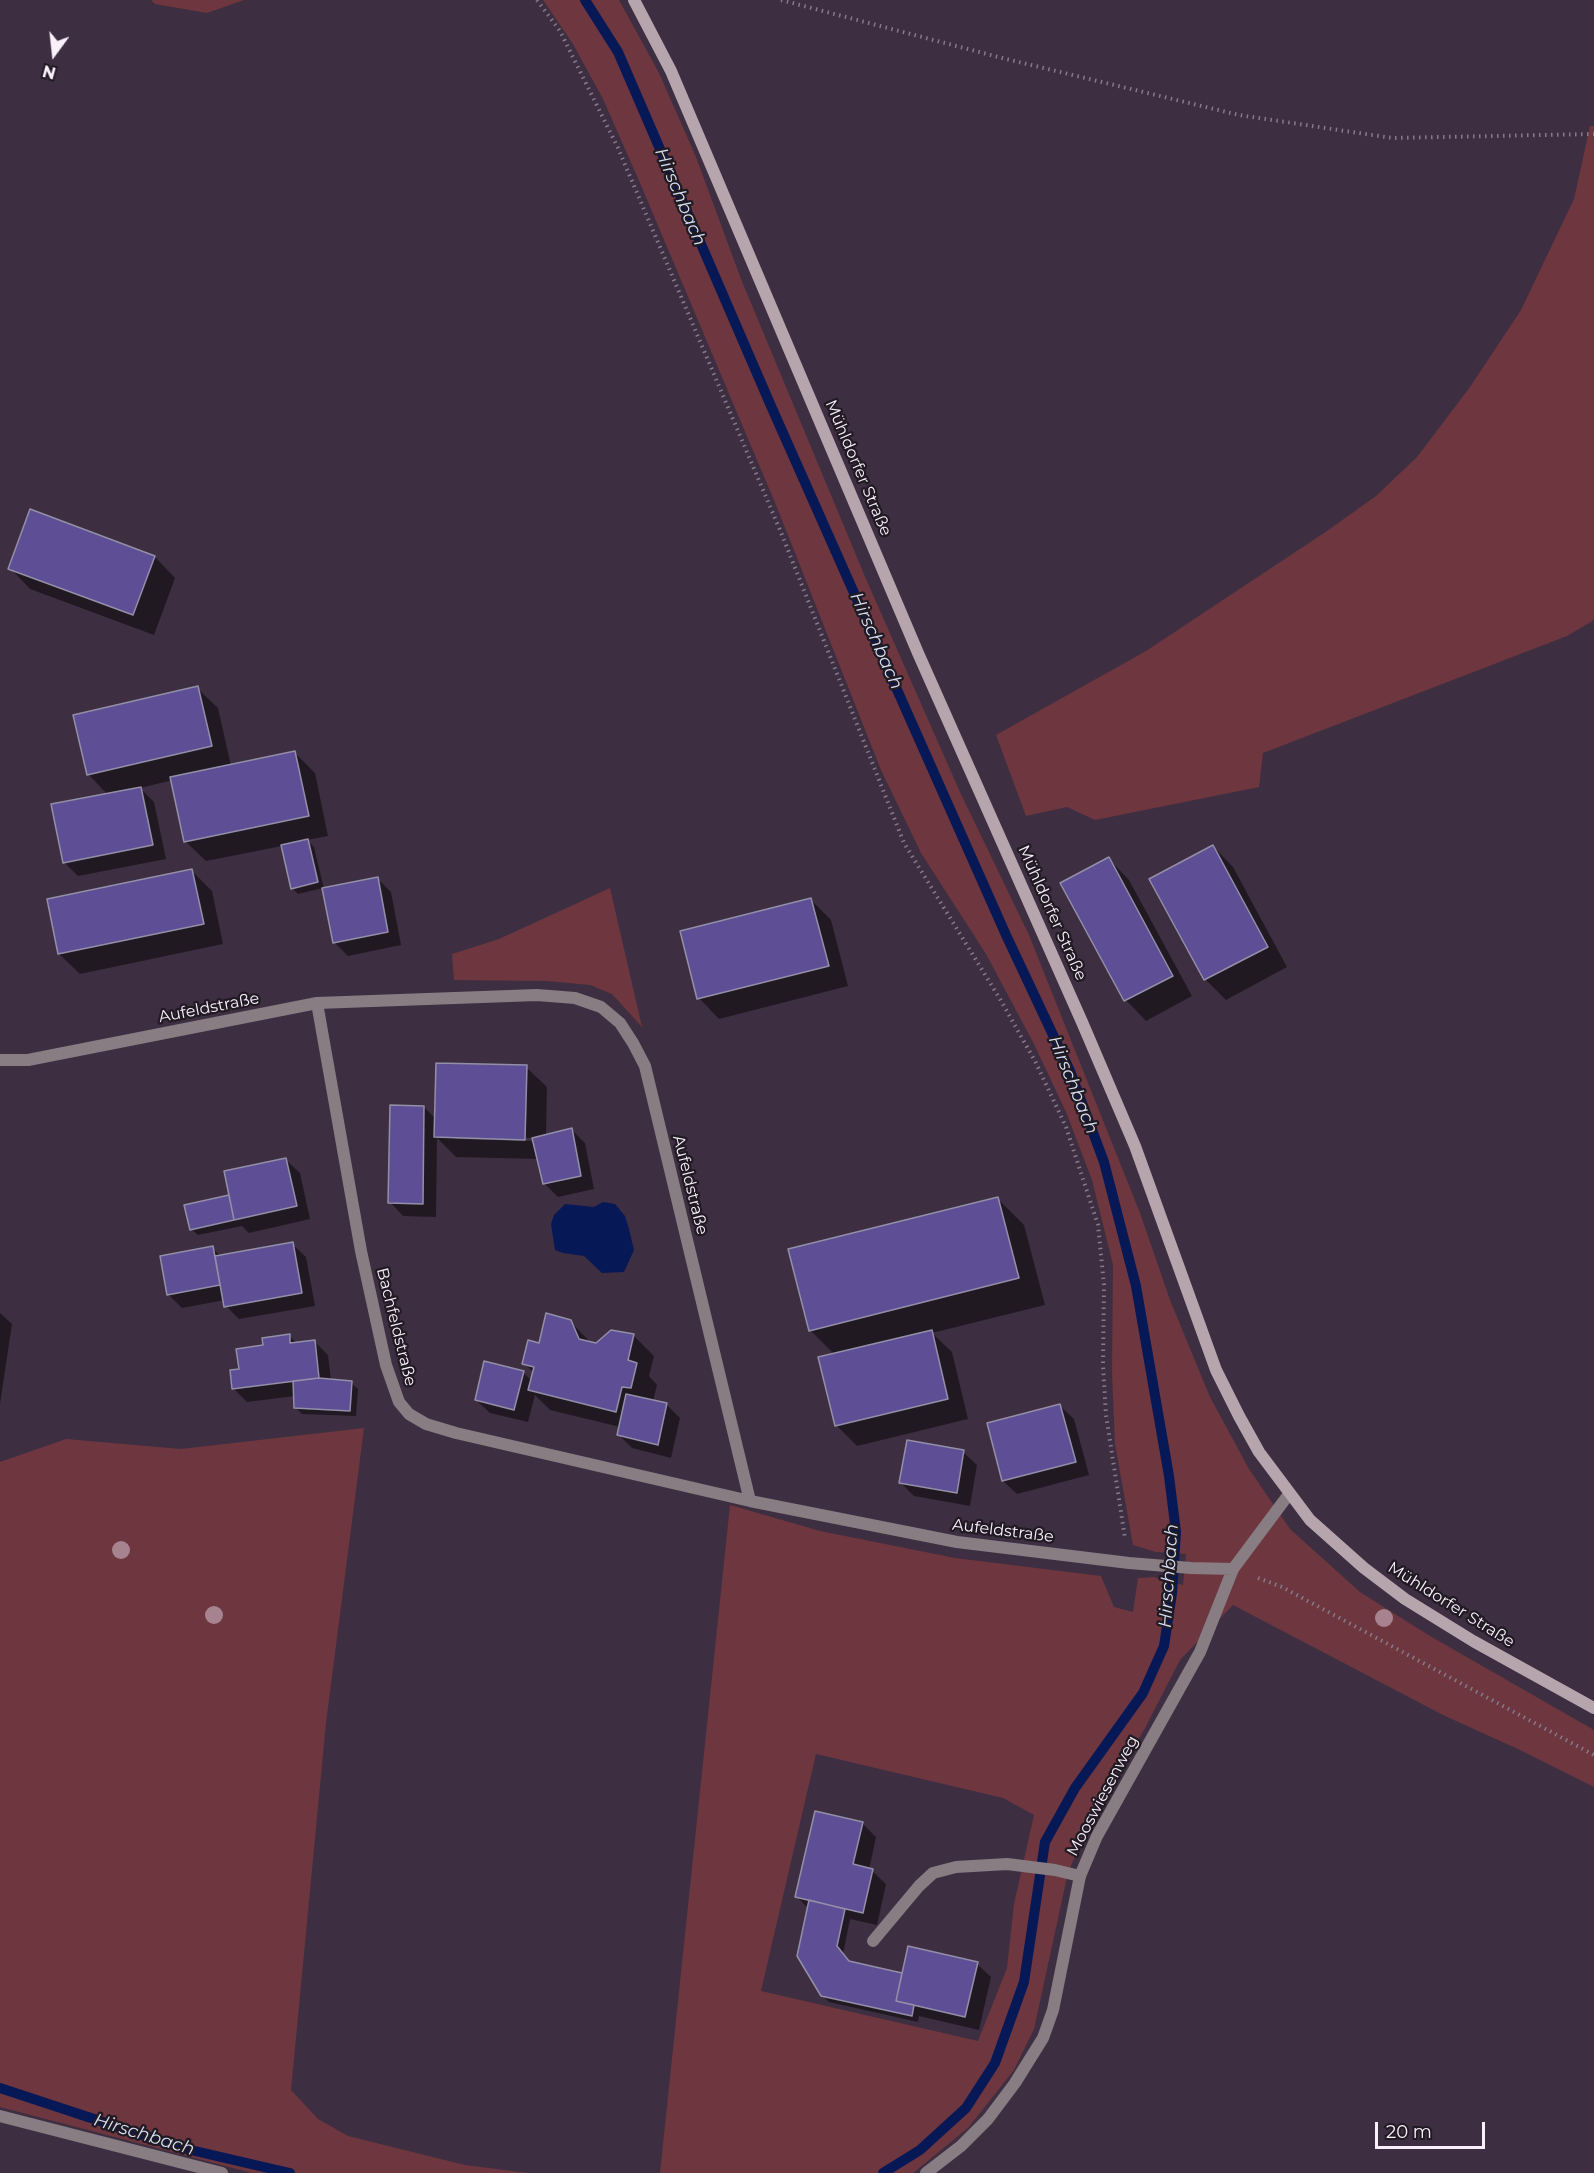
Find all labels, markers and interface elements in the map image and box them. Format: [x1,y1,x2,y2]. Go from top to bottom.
north arrow [24,24,84,84]
text: N [41,61,58,83]
water label: Hirschbach [650,145,710,249]
street label: Mühldorfer Straße [821,397,895,539]
water label: Hirschbach [845,589,907,693]
street label: Mühldorfer Straße [1014,842,1090,984]
street label: Aufeldstraße [157,989,261,1027]
water label: Hirschbach [1043,1033,1103,1137]
street label: Aufeldstraße [668,1133,712,1237]
street label: Bachfeldstraße [372,1266,420,1388]
street label: Aufeldstraße [951,1515,1055,1547]
water label: Hirschbach [1155,1523,1183,1629]
street label: Mühldorfer Straße [1384,1558,1518,1652]
street label: Mooswiesenweg [1063,1733,1143,1859]
water label: Hirschbach [91,2109,197,2161]
scale bar [1378,2110,1488,2148]
text: 20 m [1386,2121,1432,2143]

